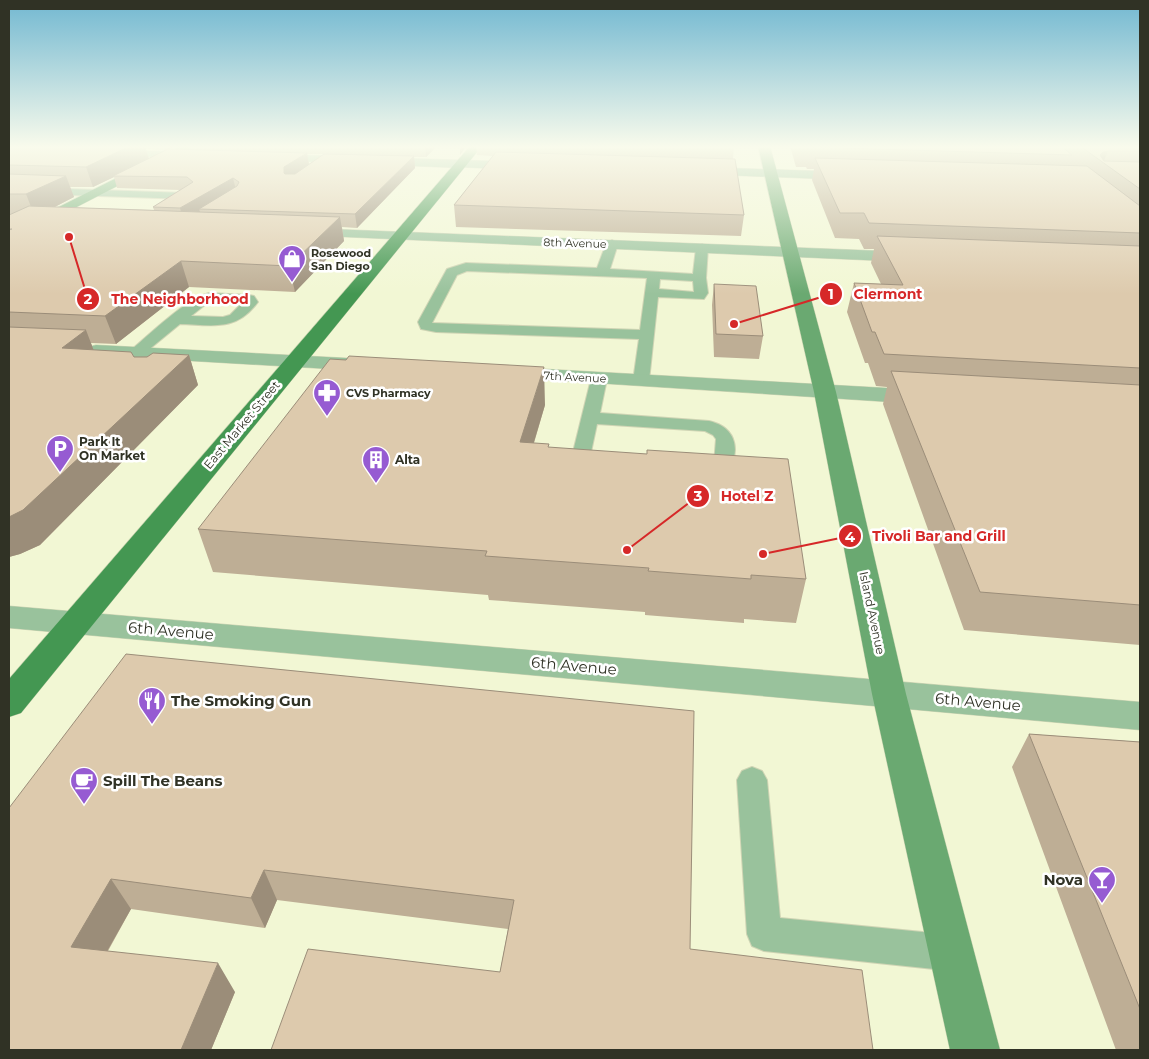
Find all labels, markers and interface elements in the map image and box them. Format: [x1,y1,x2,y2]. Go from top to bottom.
street label: 8th Avenue [543,235,607,251]
shop icon: Rosewood San Diego [277,244,307,283]
place label: Rosewood San Diego [311,246,371,273]
callout: Clermont [818,279,932,308]
callout: The Neighborhood [76,284,258,313]
text: 1 [828,284,834,303]
text: Clermont [854,285,922,303]
text: 2 [84,289,93,308]
text: The Neighborhood [111,290,249,308]
street label: 7th Avenue [543,368,607,386]
street label: East Market Street [200,377,283,472]
pharmacy icon: CVS Pharmacy [312,378,342,417]
place label: CVS Pharmacy [346,386,431,400]
parking icon: Park It On Market [45,434,75,473]
place label: Park It On Market [79,434,146,463]
building icon: Alta [361,445,391,484]
place label: Alta [394,452,420,467]
callout: Hotel Z [686,482,784,511]
text: 3 [693,486,703,505]
text: Hotel Z [721,487,774,505]
callout: Tivoli Bar and Grill [838,522,1016,551]
text: 4 [845,527,856,546]
text: Tivoli Bar and Grill [872,527,1006,545]
street label: Island Avenue [856,570,889,656]
street label: 6th Avenue [127,617,215,644]
street label: 6th Avenue [530,652,618,679]
restaurant icon: The Smoking Gun [137,686,167,725]
street label: 6th Avenue [934,688,1022,715]
place label: The Smoking Gun [171,691,311,710]
cafe icon: Spill The Beans [69,766,99,805]
place label: Spill The Beans [103,771,222,790]
bar icon: Nova [1087,865,1117,904]
place label: Nova [1043,870,1083,889]

